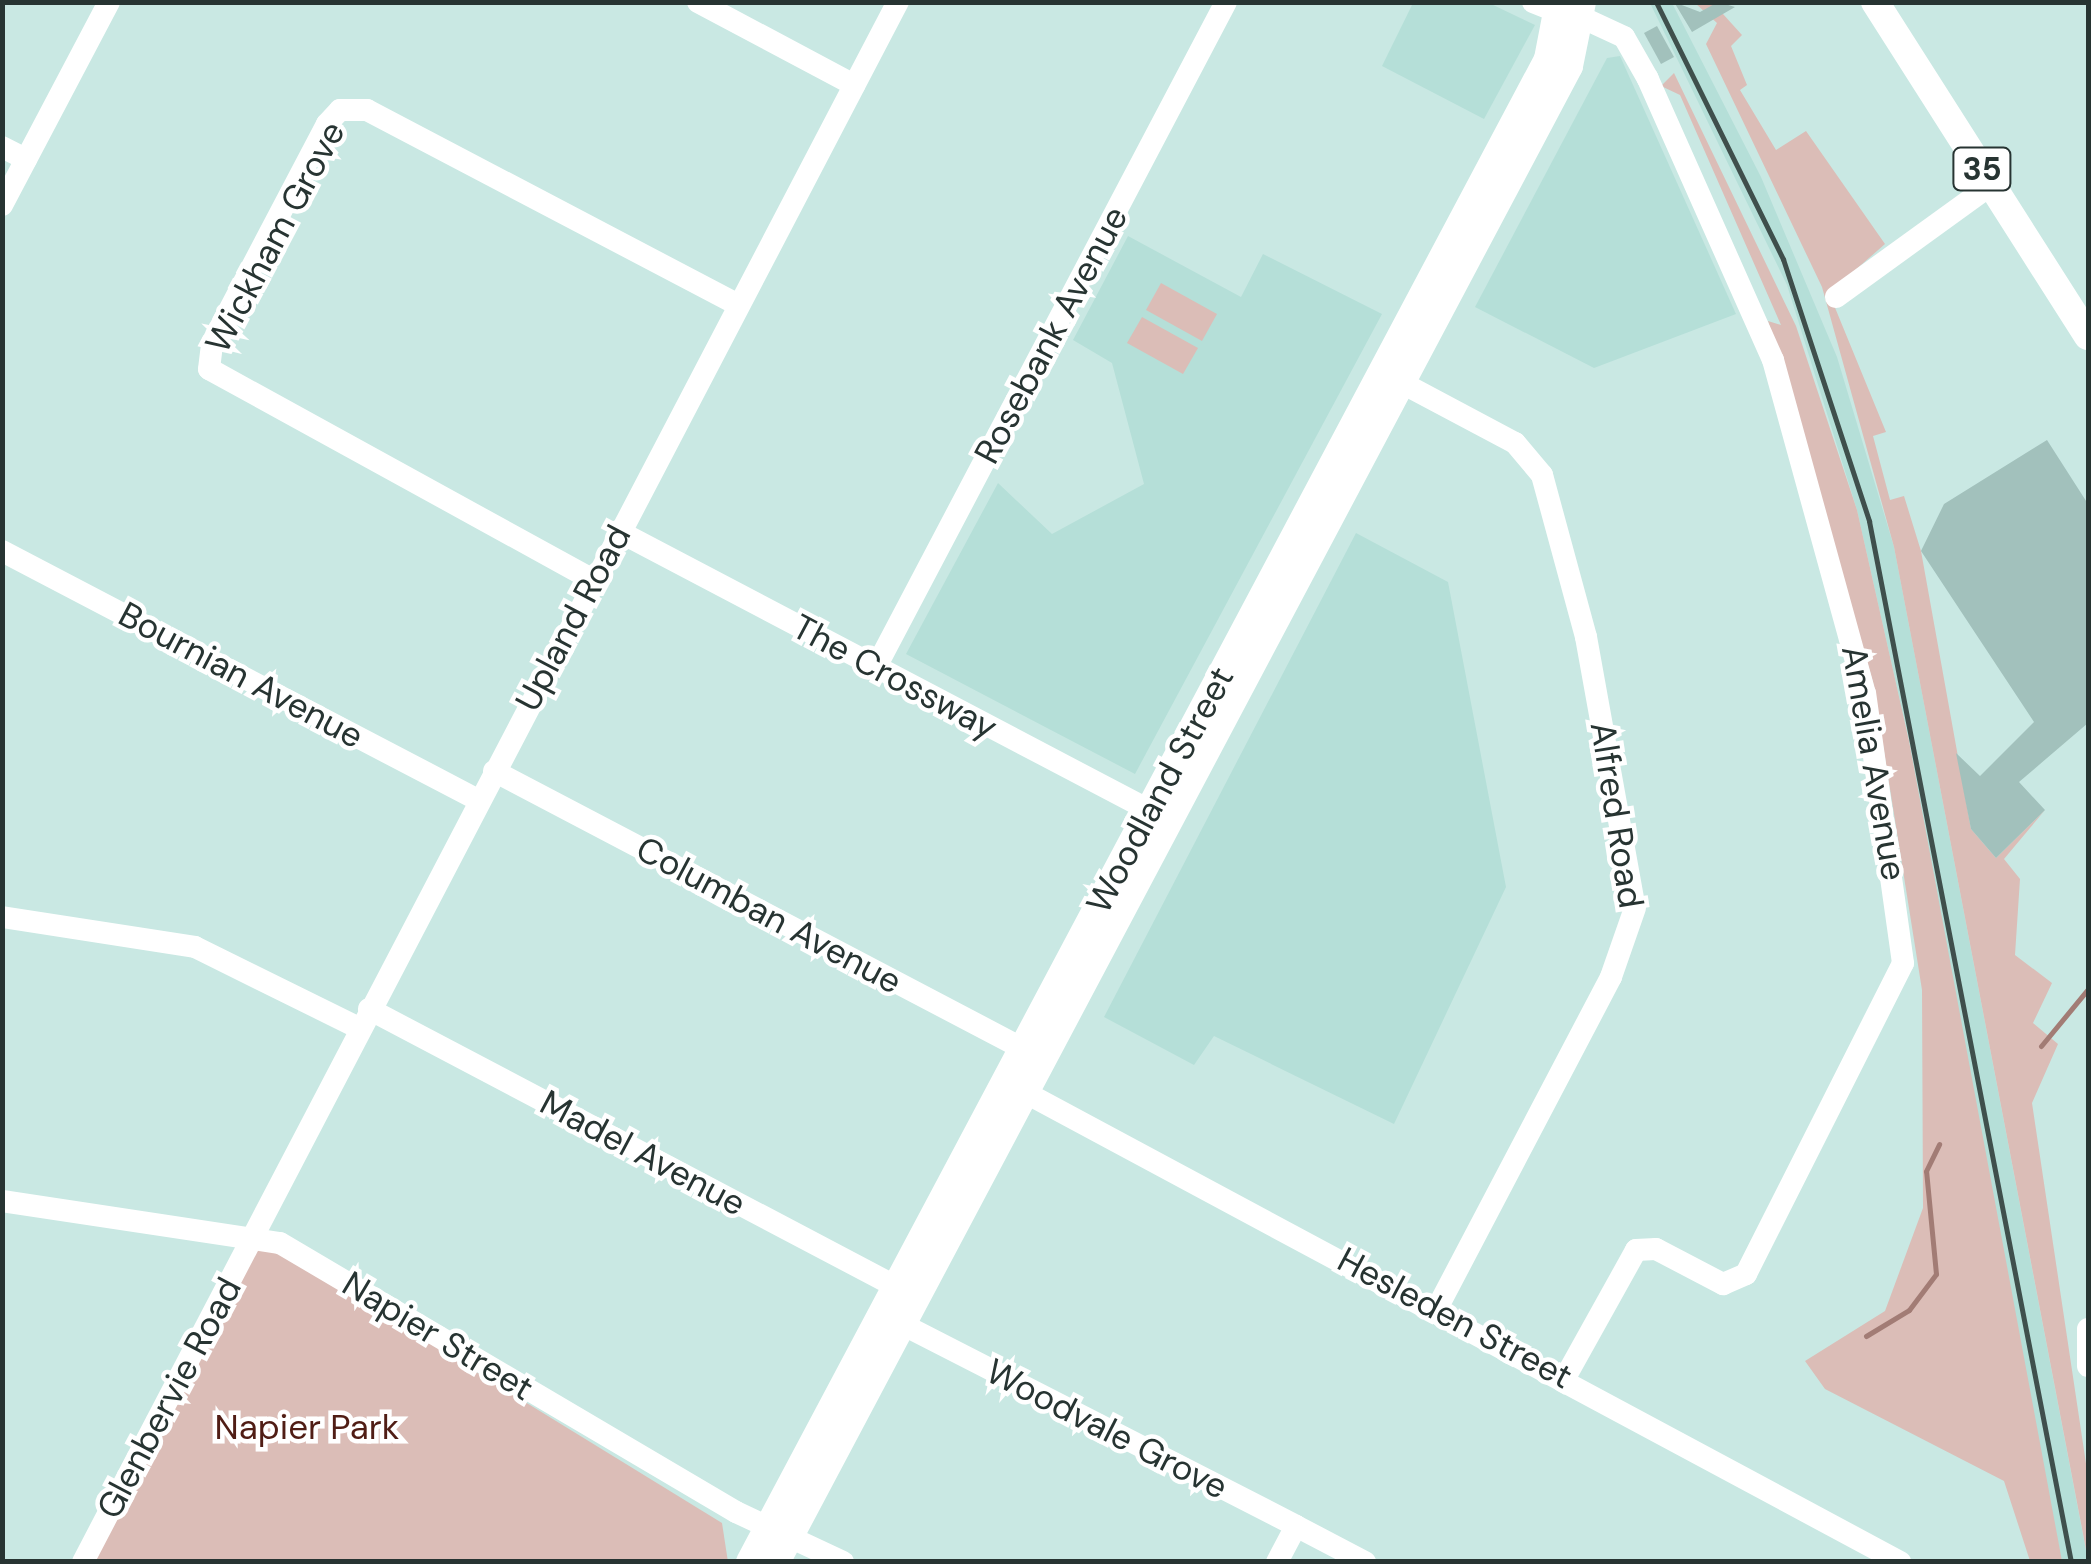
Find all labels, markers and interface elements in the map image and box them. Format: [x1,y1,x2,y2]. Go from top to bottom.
street label: Wickham Grove [196,114,354,360]
road number: 35 [1952,142,2012,196]
street label: Rosebank Avenue [966,199,1136,471]
street label: Upland Road [506,518,640,718]
street label: Bournian Avenue [112,593,370,757]
street label: The Crossway [786,605,1004,749]
street label: Amelia Avenue [1833,642,1915,884]
street label: Woodland Street [1077,660,1243,920]
street label: Alfred Road [1582,719,1652,911]
street label: Columban Avenue [629,827,909,1003]
street label: Madel Avenue [533,1081,753,1225]
street label: Hesleden Street [1331,1239,1579,1397]
street label: Napier Street [335,1263,541,1409]
street label: Glenbervie Road [88,1270,250,1526]
street label: Woodvale Grove [979,1350,1235,1508]
park label: Napier Park [215,1406,399,1448]

